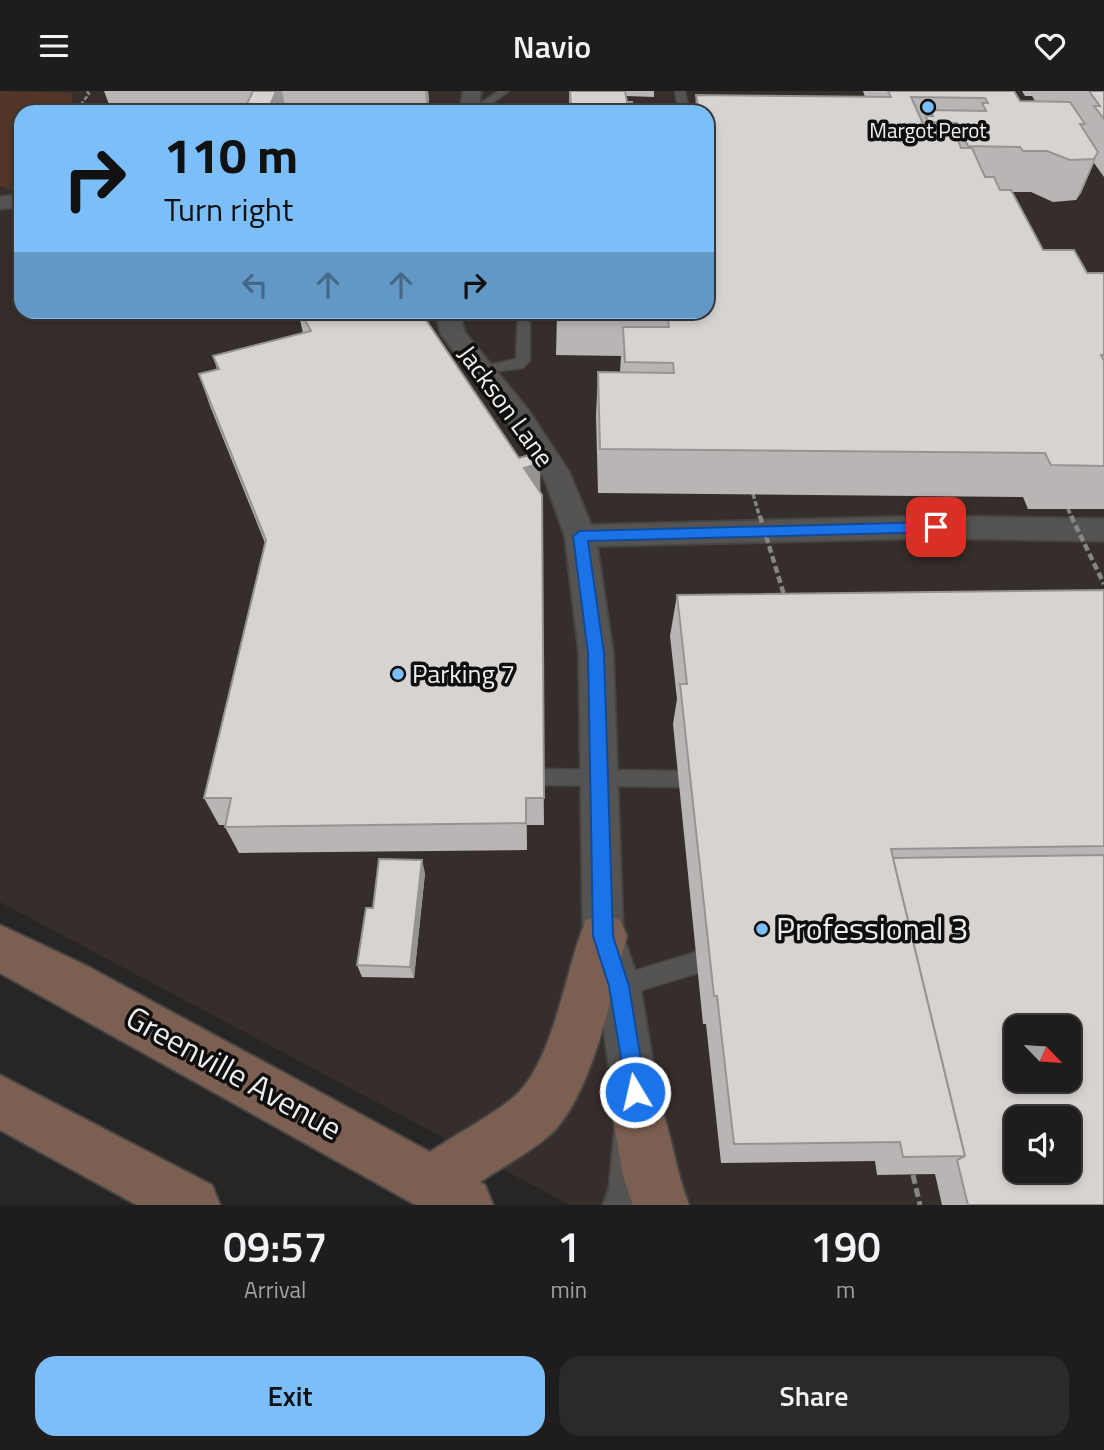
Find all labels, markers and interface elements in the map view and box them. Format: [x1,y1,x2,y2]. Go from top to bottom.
text: Navio [513,22,591,70]
icon: menu [35,27,73,65]
icon: heart [1031,27,1069,65]
marker: Margot Perot [920,99,936,115]
place label: Margot Perot [869,114,987,146]
text: 110 m [164,117,298,192]
icon: right [49,133,140,224]
text: Turn right [164,185,293,233]
icon: left [236,266,274,304]
icon: ahead [309,266,347,304]
icon: ahead [382,266,420,304]
icon: right [455,266,493,304]
street label: Jackson Lane [449,337,564,475]
pin [906,497,966,557]
icon: arrive [917,508,955,546]
place label: Parking 7 [412,654,515,693]
marker: Parking 7 [390,666,406,682]
place label: Professional 3 [776,904,968,952]
marker: Professional 3 [754,921,770,937]
street label: Greenville Avenue [118,993,351,1151]
north arrow [1004,1015,1082,1092]
map controls [1004,1015,1081,1183]
position arrow [598,1055,672,1129]
button: sound [1004,1106,1081,1183]
text: 09:57 [223,1214,327,1278]
text: 1 [557,1214,581,1278]
text: 190 [810,1214,881,1278]
text: Arrival [244,1272,306,1307]
text: min [550,1272,587,1307]
text: m [836,1272,855,1307]
button: Exit [35,1356,545,1436]
button: Share [559,1356,1069,1436]

